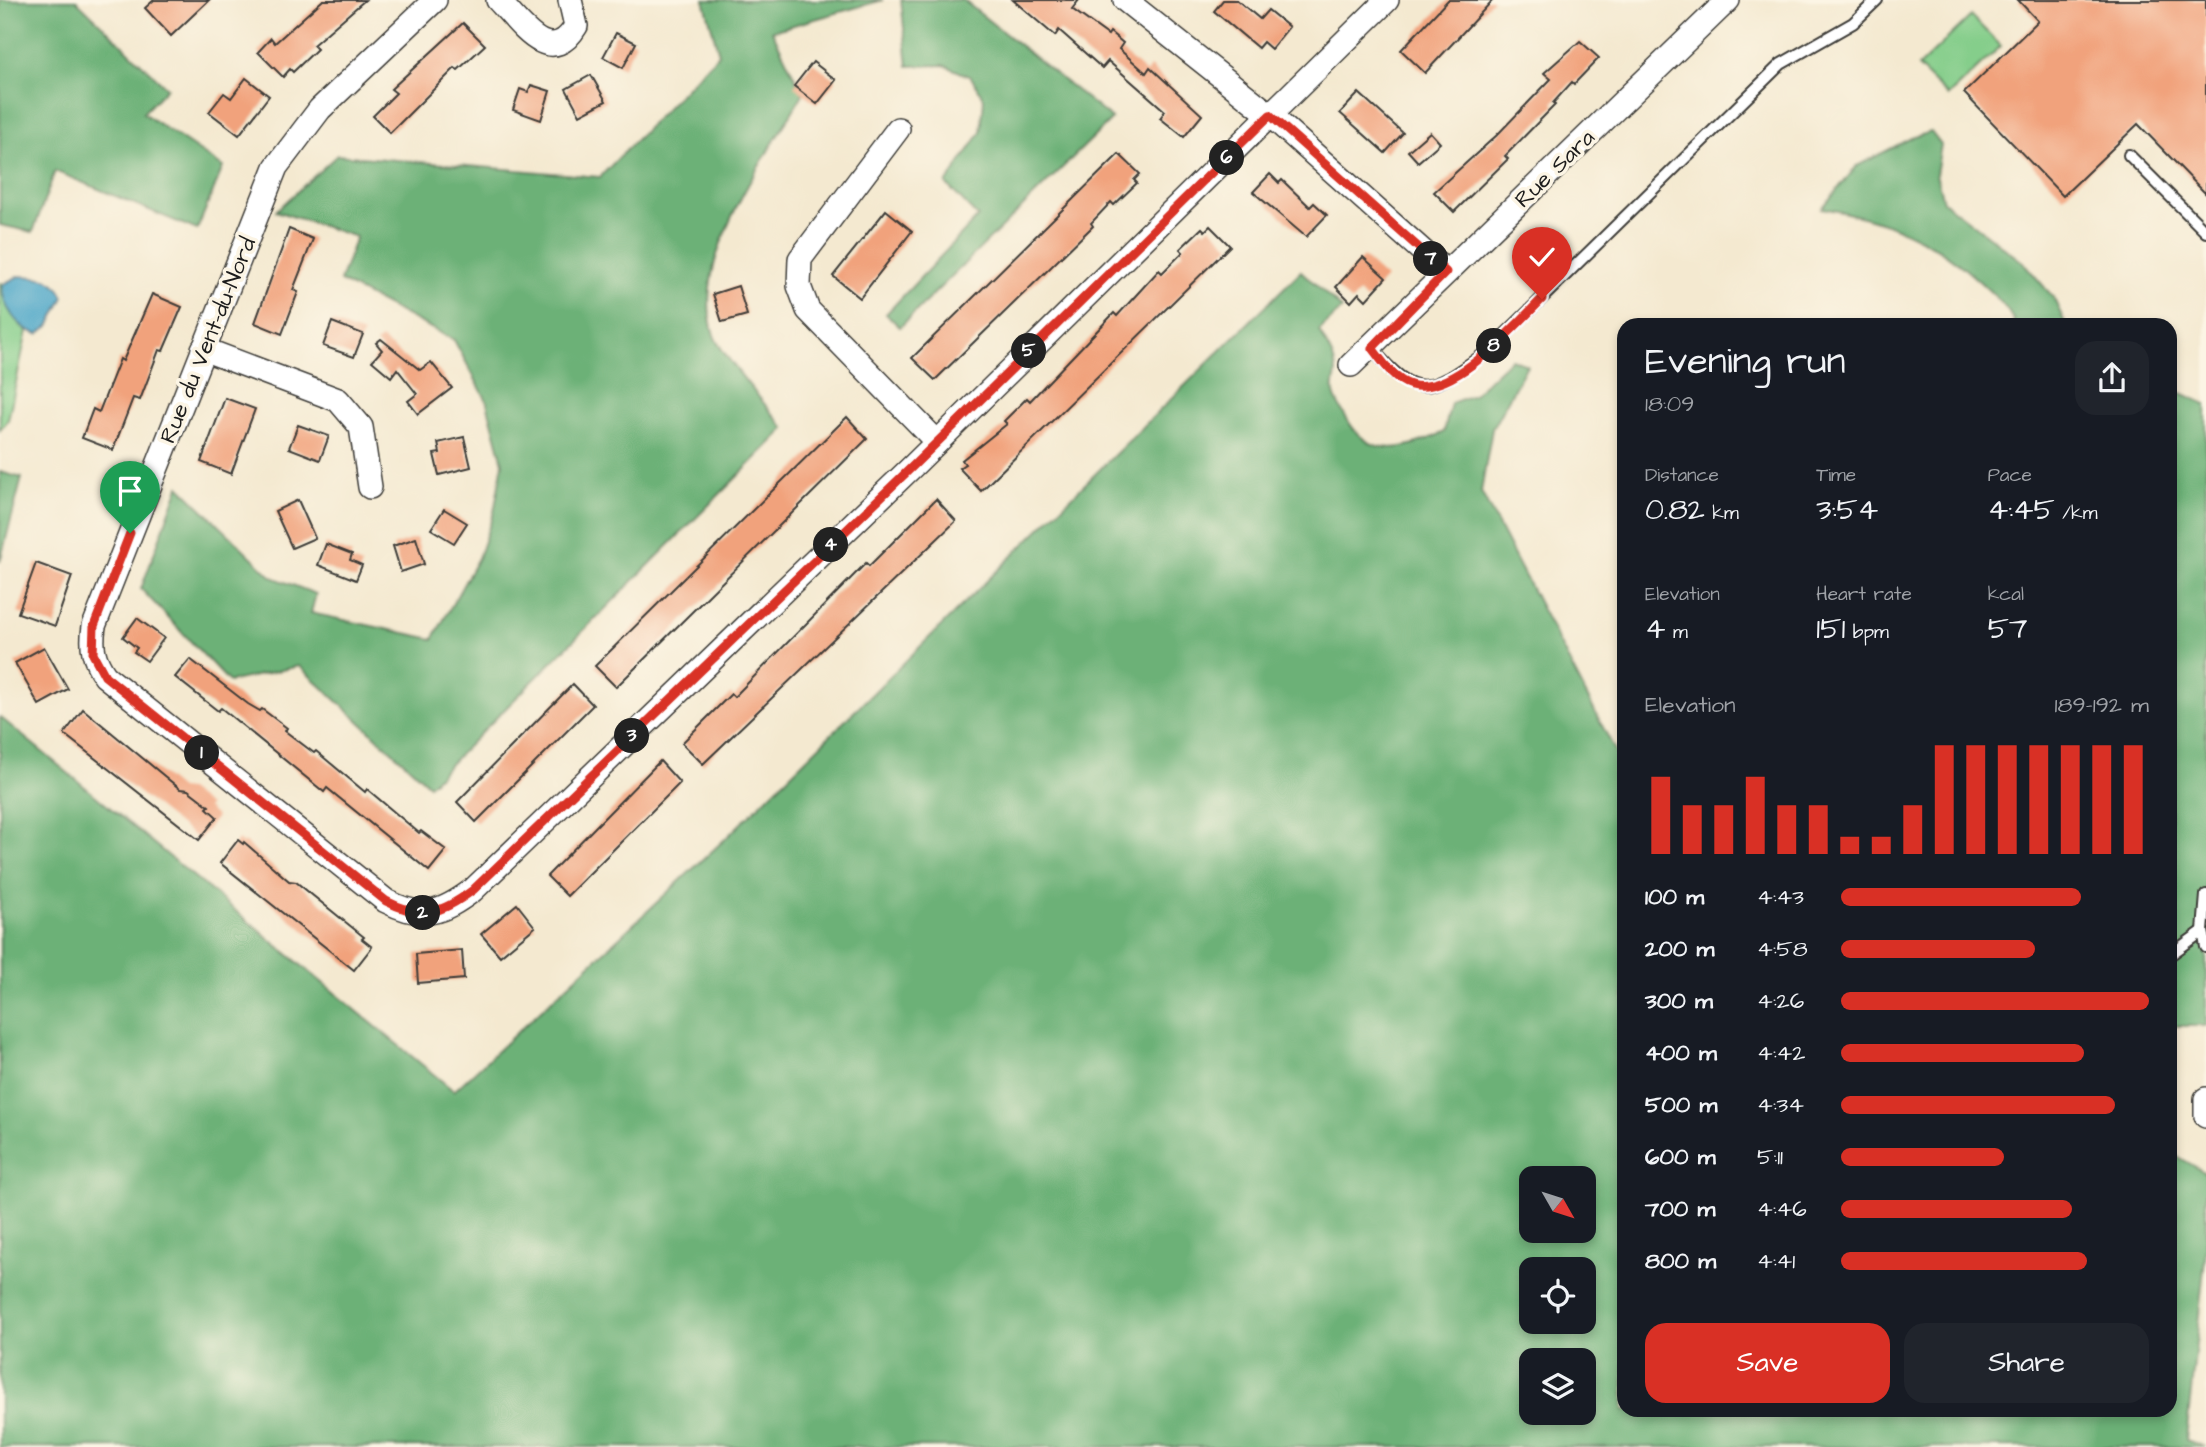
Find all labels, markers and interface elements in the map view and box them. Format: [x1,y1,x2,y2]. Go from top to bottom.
street label: Rue Sara [1507,122,1602,215]
pin: 6 [1210,140,1244,176]
text: 6 [1221,144,1232,171]
pin [1512,227,1572,299]
street label: Rue du Vent-du-Nord [152,232,264,448]
icon: check [1523,238,1561,276]
pin: 7 [1414,242,1448,276]
text: 7 [1425,245,1436,272]
pin: 8 [1476,328,1512,364]
text: 8 [1487,332,1500,359]
pin: 5 [1012,334,1046,368]
text: Evening run [1645,336,1846,388]
text: 5 [1022,337,1035,364]
button: share [2075,341,2149,415]
text: 18:09 [1645,388,1694,420]
pin [100,461,160,533]
text: Distance [1645,462,1719,489]
text: Time [1816,462,1856,489]
text: Pace [1988,462,2032,489]
icon: arrive [111,472,149,510]
text: 0.82 [1645,489,1705,531]
text: 3:54 [1816,489,1878,531]
text: 4:45 [1988,489,2055,531]
text: km [1705,500,1739,527]
text: /km [2055,500,2097,527]
pin: 4 [814,528,848,562]
text: 4 [824,531,837,558]
text: Elevation [1645,581,1720,608]
text: Heart rate [1816,581,1912,608]
text: kcal [1988,581,2024,608]
text: 4 [1645,608,1665,650]
text: 151 [1816,608,1845,650]
text: 57 [1988,608,2027,650]
text: m [1665,619,1688,646]
text: bpm [1845,619,1889,646]
text: Elevation [1645,689,1736,721]
text: 189–192 m [2055,689,2149,721]
pin: 3 [614,718,650,754]
text: 3 [627,722,636,749]
pin: 1 [184,736,220,770]
text: 1 [200,739,203,766]
text: 100 m [1645,881,1704,913]
text: 4:43 [1757,881,1804,913]
pin: 2 [406,895,440,930]
text: 2 [417,899,428,926]
text: 200 m [1645,933,1714,965]
text: 4:58 [1757,933,1808,965]
text: 300 m [1645,985,1713,1017]
text: 4:26 [1757,985,1804,1017]
text: 400 m [1645,1037,1717,1069]
text: 4:42 [1757,1037,1805,1069]
text: 500 m [1645,1089,1717,1121]
text: 4:34 [1757,1089,1804,1121]
text: 600 m [1645,1141,1716,1173]
text: 5:11 [1757,1141,1783,1173]
north arrow [1519,1166,1596,1242]
map controls [1519,1166,1596,1425]
text: 700 m [1645,1193,1715,1225]
text: 4:46 [1757,1193,1807,1225]
text: 800 m [1645,1245,1716,1277]
text: 4:41 [1757,1245,1795,1277]
button: locate [1519,1257,1596,1334]
button: Save [1645,1323,1890,1403]
button: Share [1904,1323,2149,1403]
button: layers [1519,1348,1596,1425]

